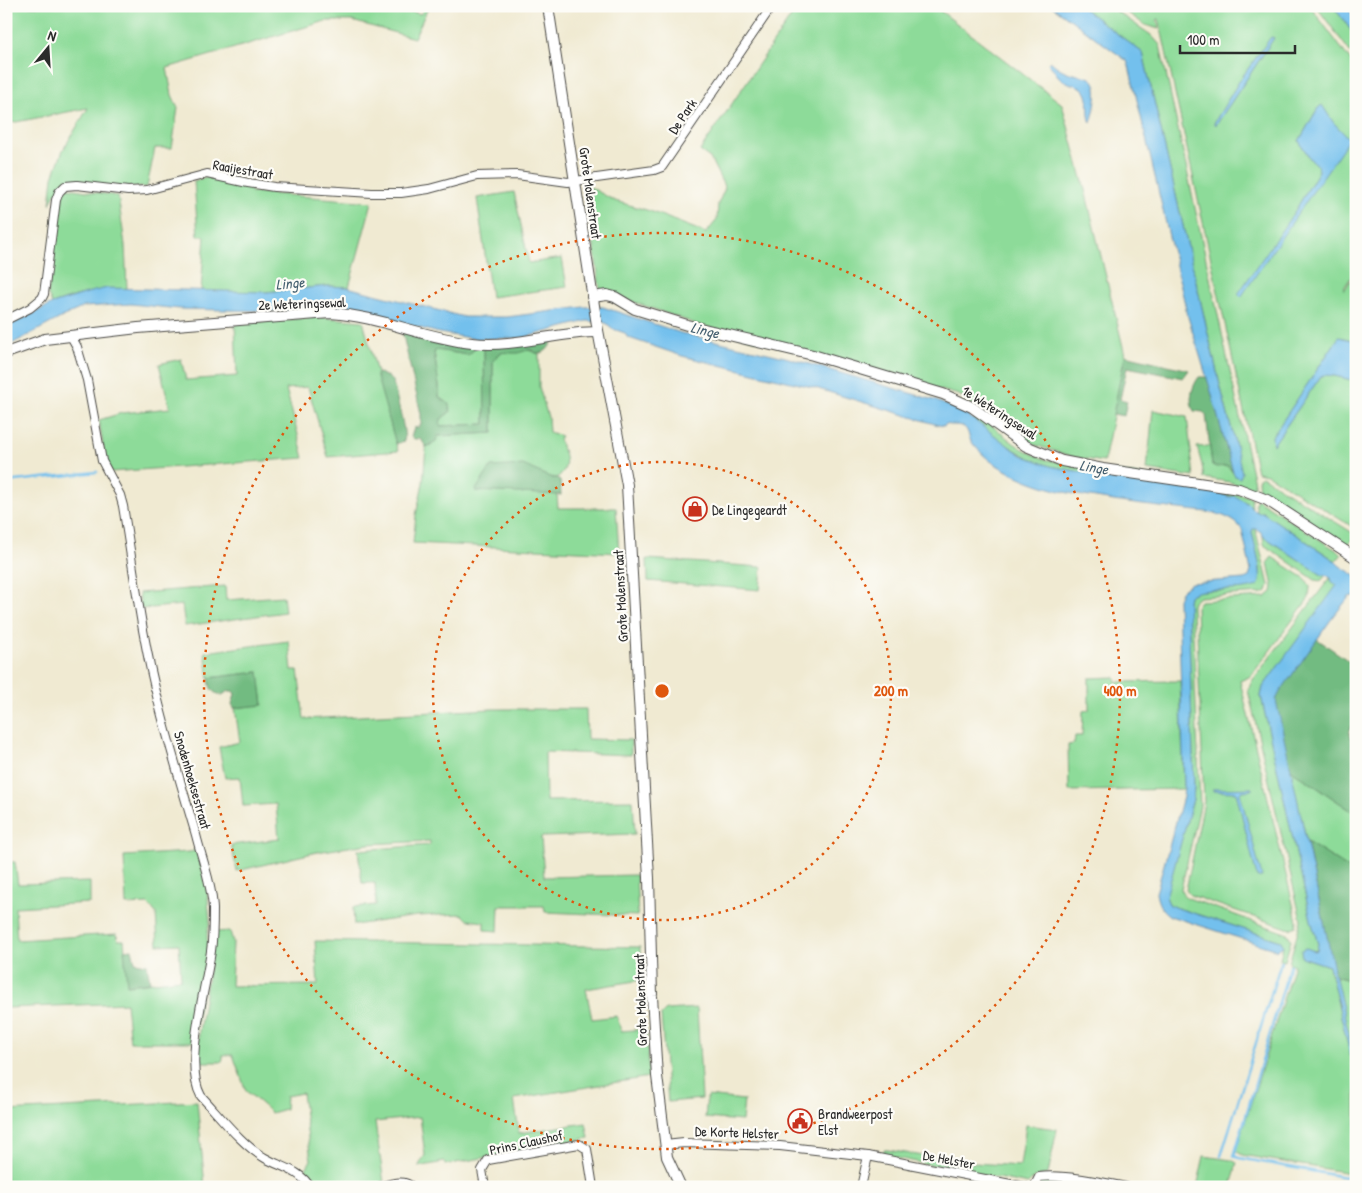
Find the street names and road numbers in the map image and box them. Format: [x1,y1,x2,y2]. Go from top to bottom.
street label: De Park [663,94,701,137]
street label: Grote Molenstraat [575,146,607,240]
street label: Raaijestraat [211,154,275,185]
street label: 2e Weteringsewal [258,292,346,315]
street label: 1e Weteringsewal [958,381,1042,444]
street label: Grote Molenstraat [608,549,632,643]
street label: Snodenhoeksestraat [170,729,216,831]
street label: Grote Molenstraat [629,953,651,1046]
street label: De Korte Helster [694,1121,780,1143]
street label: Prins Claushof [488,1125,564,1159]
street label: De Helster [921,1145,977,1173]

